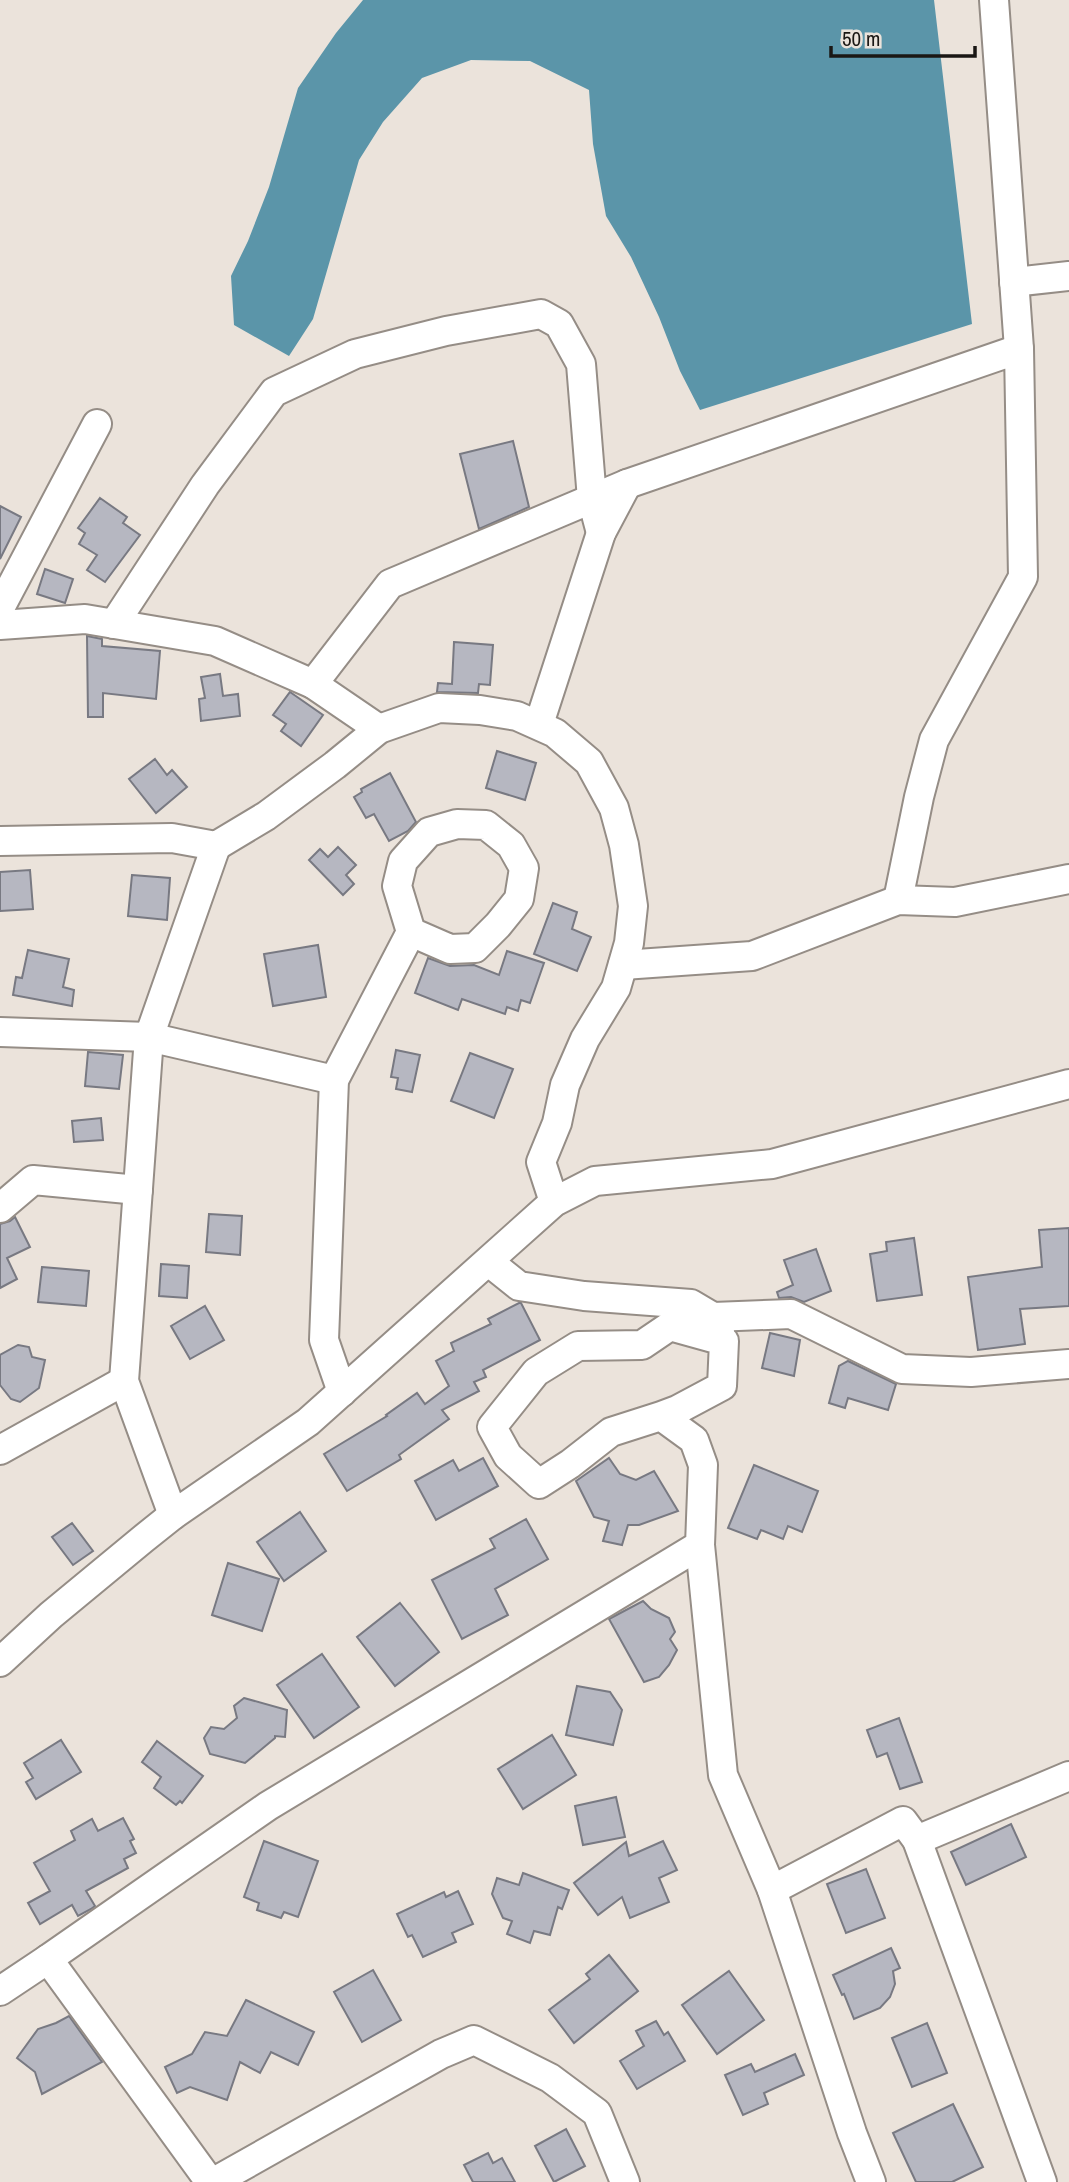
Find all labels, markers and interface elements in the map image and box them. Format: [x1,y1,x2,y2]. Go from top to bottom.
scale bar [831,14,974,58]
text: 50 m [842,24,880,53]

